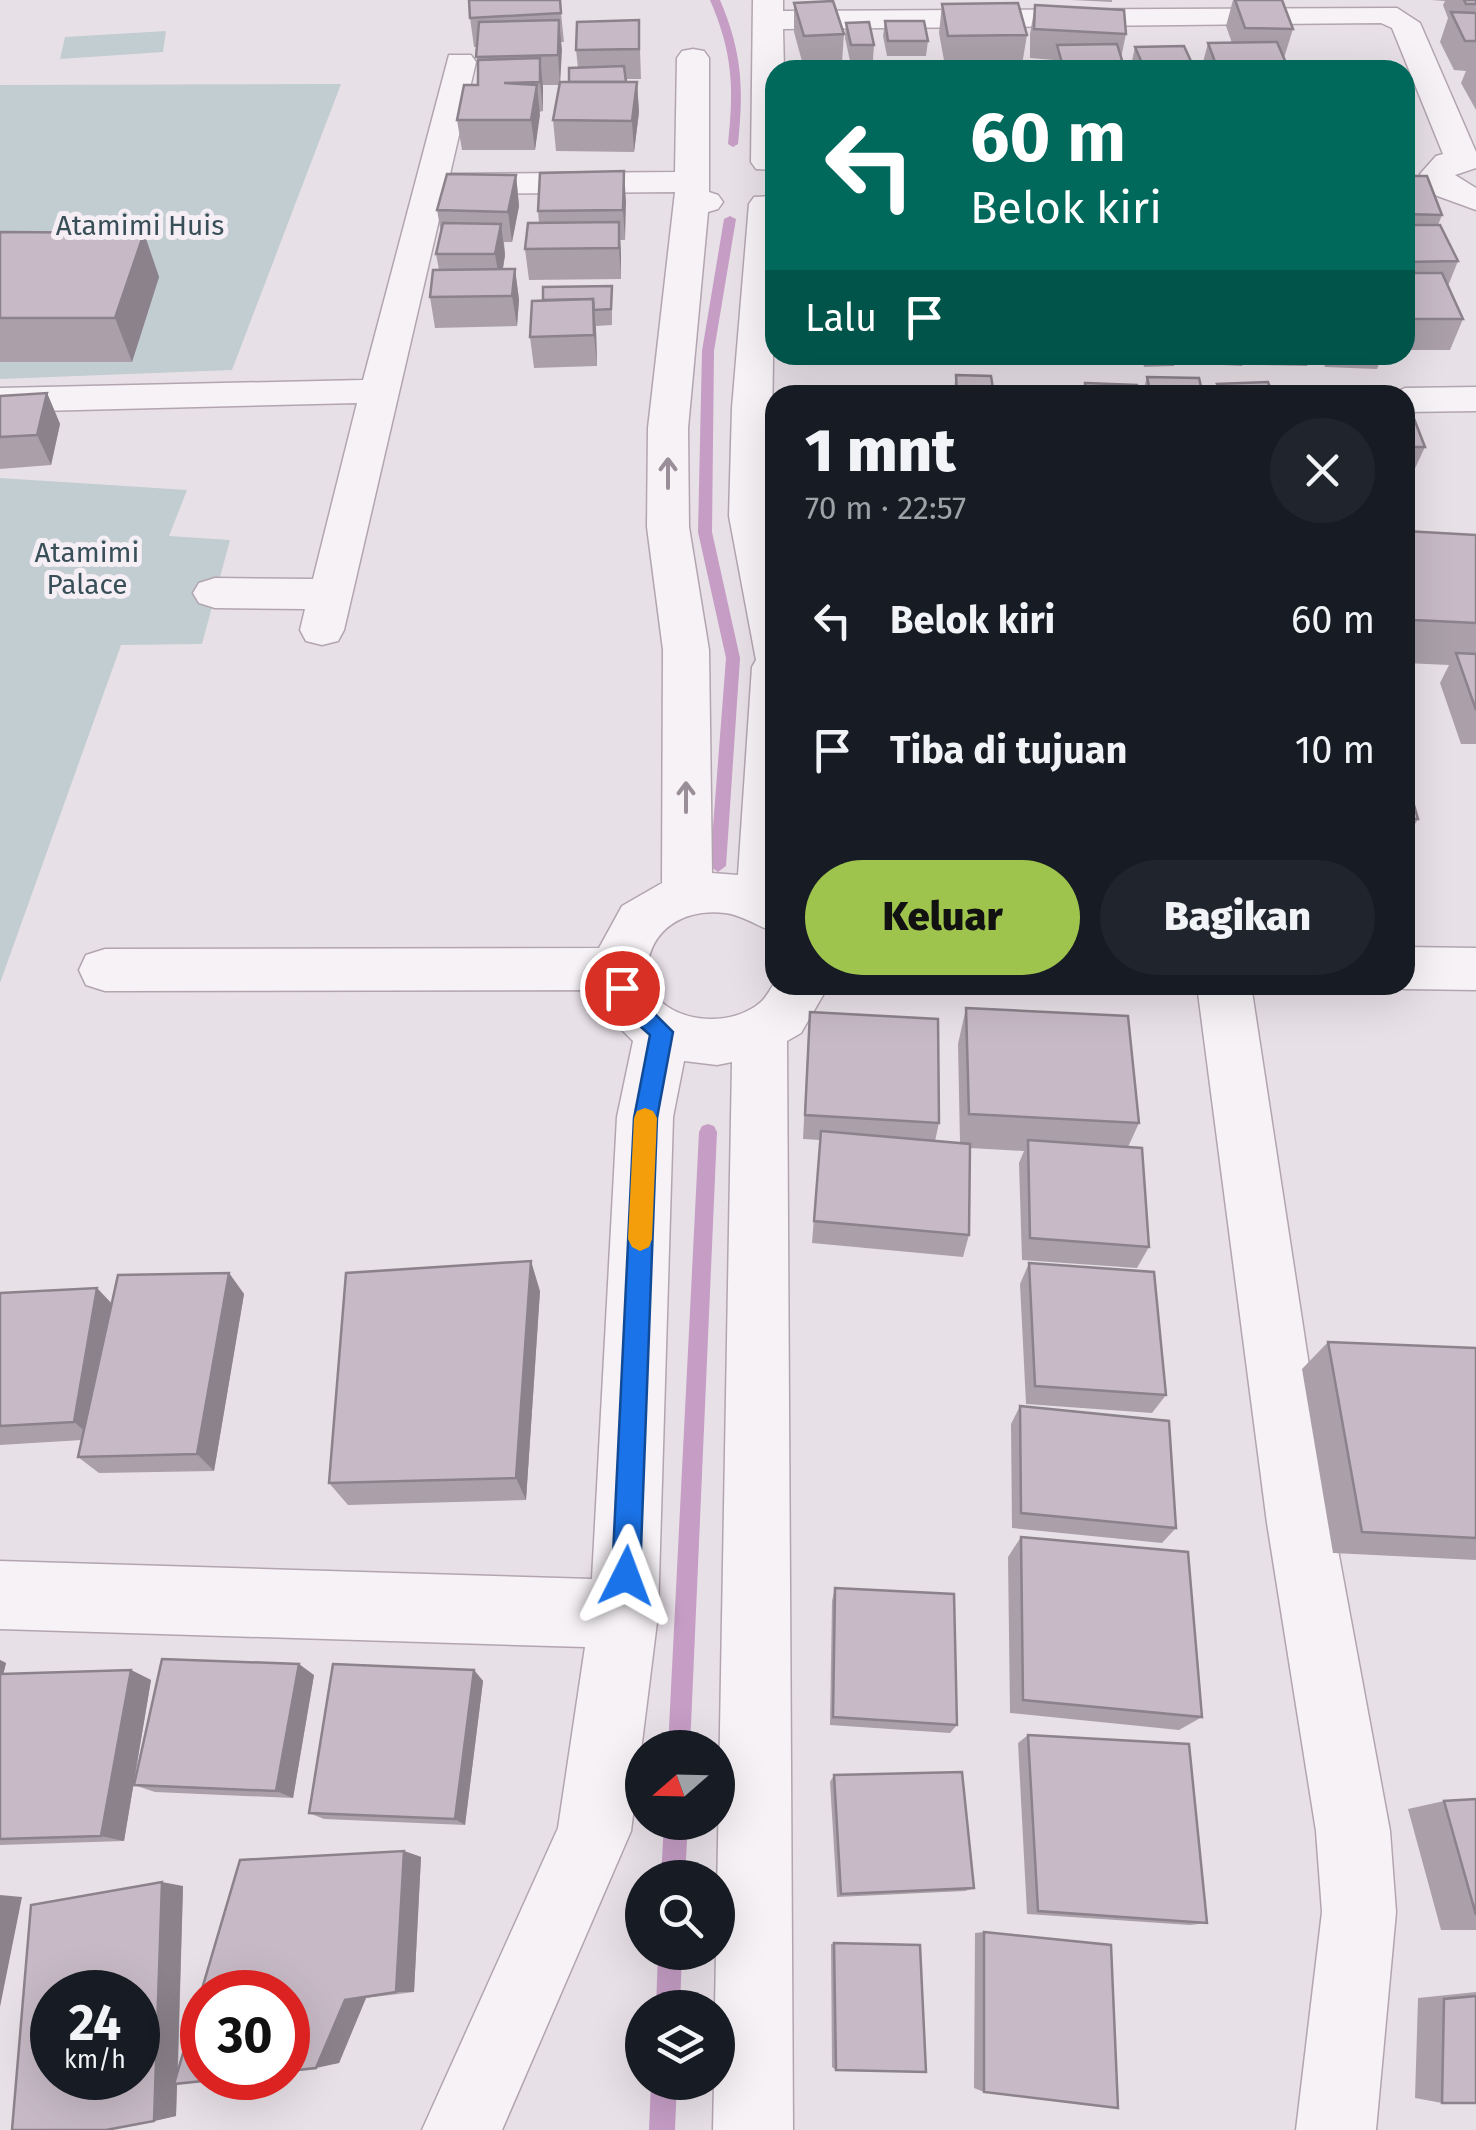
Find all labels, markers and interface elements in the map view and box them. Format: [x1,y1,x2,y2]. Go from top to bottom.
text: 60 m [970,96,1126,180]
icon: left [805,100,935,230]
text: Belok kiri [970,181,1162,235]
park label: Atamimi Huis [56,209,224,242]
icon: arrive [897,290,952,345]
text: Lalu [805,295,877,341]
text: 1 mnt [805,415,956,487]
button: close [1270,418,1375,523]
one-way arrow [658,458,678,490]
text: 70 m · 22:57 [805,489,966,527]
park label: Atamimi Palace [35,536,139,601]
icon: left [805,593,860,648]
text: Belok kiri [890,597,1055,643]
text: 60 m [1291,597,1375,643]
icon: arrive [805,723,860,778]
text: Tiba di tujuan [890,727,1127,773]
text: 10 m [1295,727,1375,773]
one-way arrow [676,782,696,814]
button: Keluar [805,860,1080,975]
button: Bagikan [1100,860,1375,975]
pin [580,946,665,1031]
icon: arrive [595,961,650,1016]
position arrow [574,1524,678,1628]
north arrow [625,1730,735,1840]
map controls [625,1730,735,2100]
button: search [625,1860,735,1970]
speed limit sign: 30 [180,1970,310,2100]
button: layers [625,1990,735,2100]
text: 24 [69,1993,121,2053]
text: km/h [64,2045,126,2075]

